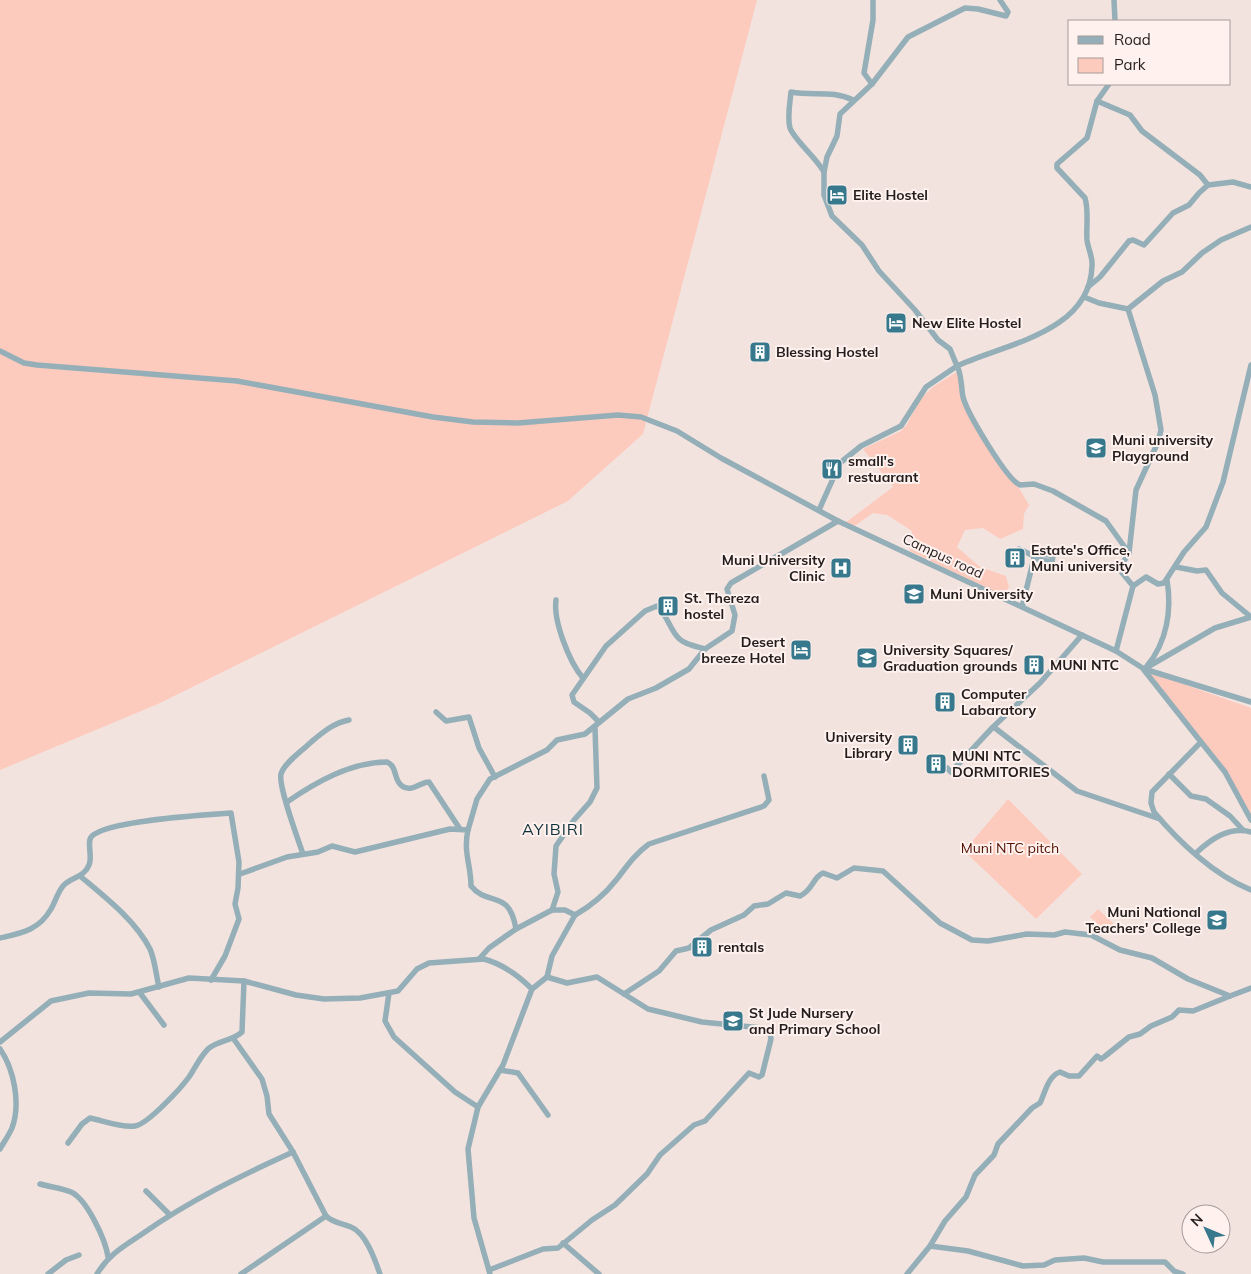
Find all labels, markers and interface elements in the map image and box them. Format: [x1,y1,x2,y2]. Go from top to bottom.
legend [1068,20,1231,85]
text: Road [1114,30,1151,49]
text: Park [1114,55,1146,74]
hotel icon: Elite Hostel [825,183,849,207]
place label: Elite Hostel [853,186,928,204]
hotel icon: New Elite Hostel [884,311,908,335]
place label: New Elite Hostel [912,314,1021,332]
building icon: Blessing Hostel [748,340,772,364]
place label: Blessing Hostel [776,343,878,361]
place label: Muni university Playground [1112,431,1214,465]
school or university icon: Muni university Playground [1084,436,1108,460]
place label: small's restuarant [848,452,919,486]
restaurant icon: small's restuarant [820,457,844,481]
street label: Campus road [900,529,986,583]
place label: Estate's Office, Muni university [1031,541,1133,575]
building icon: Estate's Office, Muni university [1003,546,1027,570]
place label: Muni University Clinic [722,551,825,585]
hospital icon: Muni University Clinic [829,556,853,580]
school or university icon: Muni University [902,582,926,606]
place label: Muni University [930,585,1034,603]
place label: St. Thereza hostel [684,589,760,623]
building icon: St. Thereza hostel [656,594,680,618]
place label: Desert breeze Hotel [701,633,786,667]
hotel icon: Desert breeze Hotel [789,638,813,662]
place label: University Squares/ Graduation grounds [883,641,1018,675]
school or university icon: University Squares/ Graduation grounds [855,646,879,670]
building icon: MUNI NTC [1022,653,1046,677]
place label: MUNI NTC [1050,656,1119,674]
place label: Computer Labaratory [961,685,1036,719]
building icon: Computer Labaratory [933,690,957,714]
place label: University Library [825,728,892,762]
building icon: University Library [896,733,920,757]
place label: MUNI NTC DORMITORIES [952,747,1050,781]
building icon: MUNI NTC DORMITORIES [924,752,948,776]
district label: AYIBIRI [522,819,584,839]
park label: Muni NTC pitch [961,839,1059,857]
place label: Muni National Teachers' College [1085,903,1201,937]
school or university icon: Muni National Teachers' College [1205,908,1229,932]
building icon: rentals [690,935,714,959]
place label: rentals [718,938,764,956]
place label: St Jude Nursery and Primary School [749,1004,880,1038]
school or university icon: St Jude Nursery and Primary School [721,1009,745,1033]
north arrow [1181,1204,1231,1254]
text: N [1187,1210,1207,1230]

